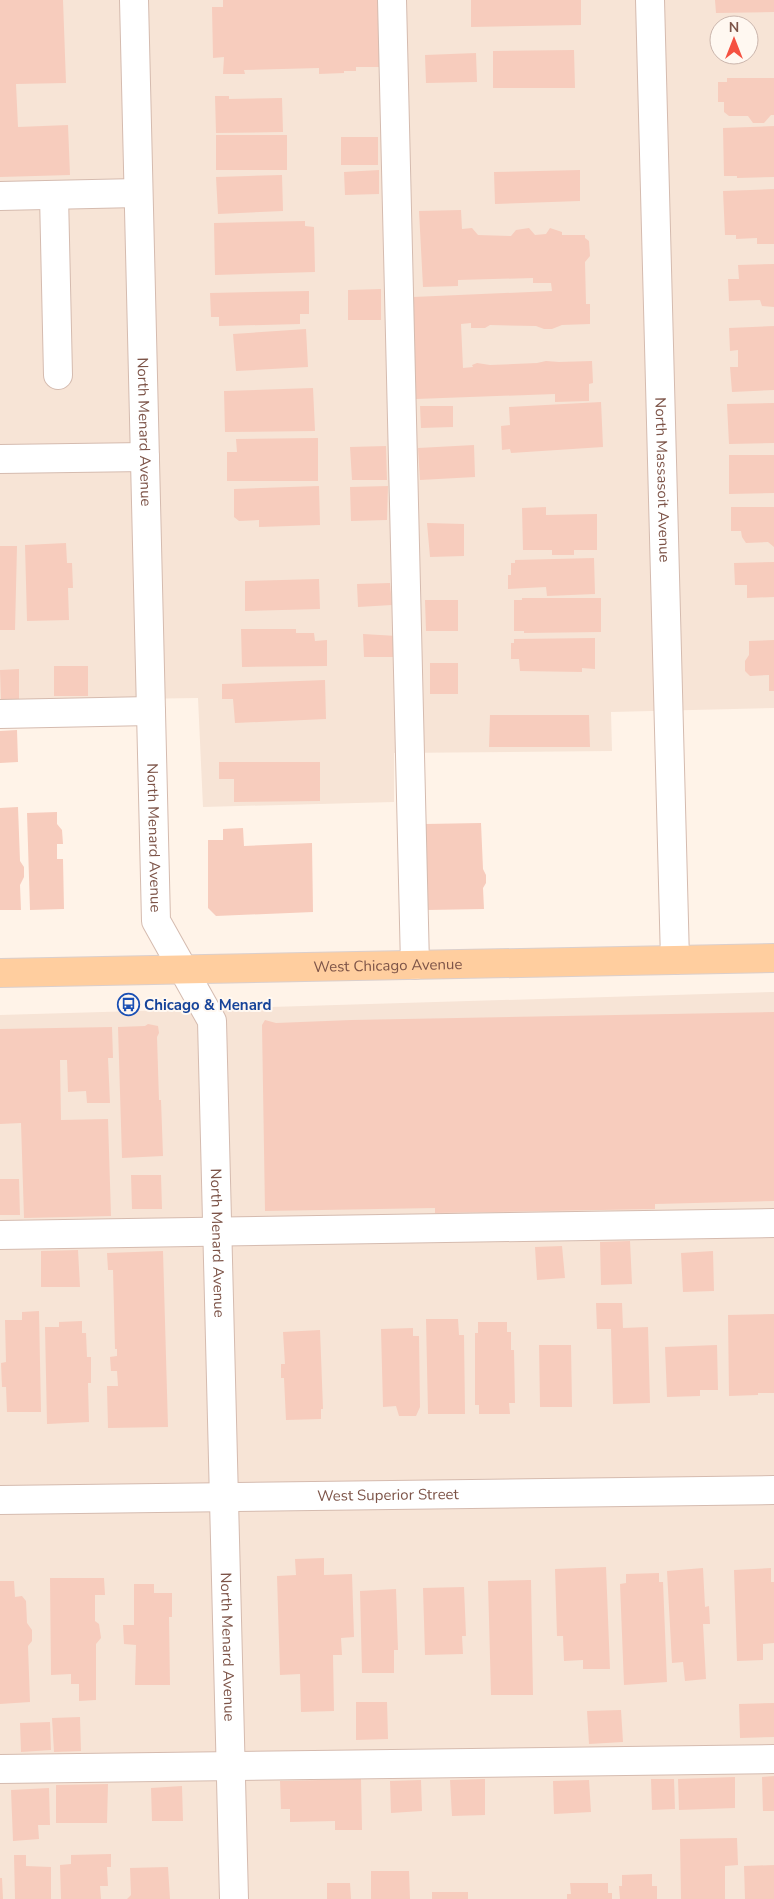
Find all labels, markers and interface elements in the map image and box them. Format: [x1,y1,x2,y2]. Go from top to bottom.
north arrow [709,15,759,65]
text: N [729,18,739,37]
street label: North Menard Avenue [133,357,156,507]
street label: North Massasoit Avenue [650,397,675,563]
street label: North Menard Avenue [142,763,166,913]
street label: West Chicago Avenue [313,954,463,977]
bus stop icon: Chicago & Menard [116,993,140,1017]
place label: Chicago & Menard [144,995,272,1015]
street label: North Menard Avenue [206,1168,229,1318]
street label: West Superior Street [317,1484,460,1506]
street label: North Menard Avenue [216,1572,240,1722]

